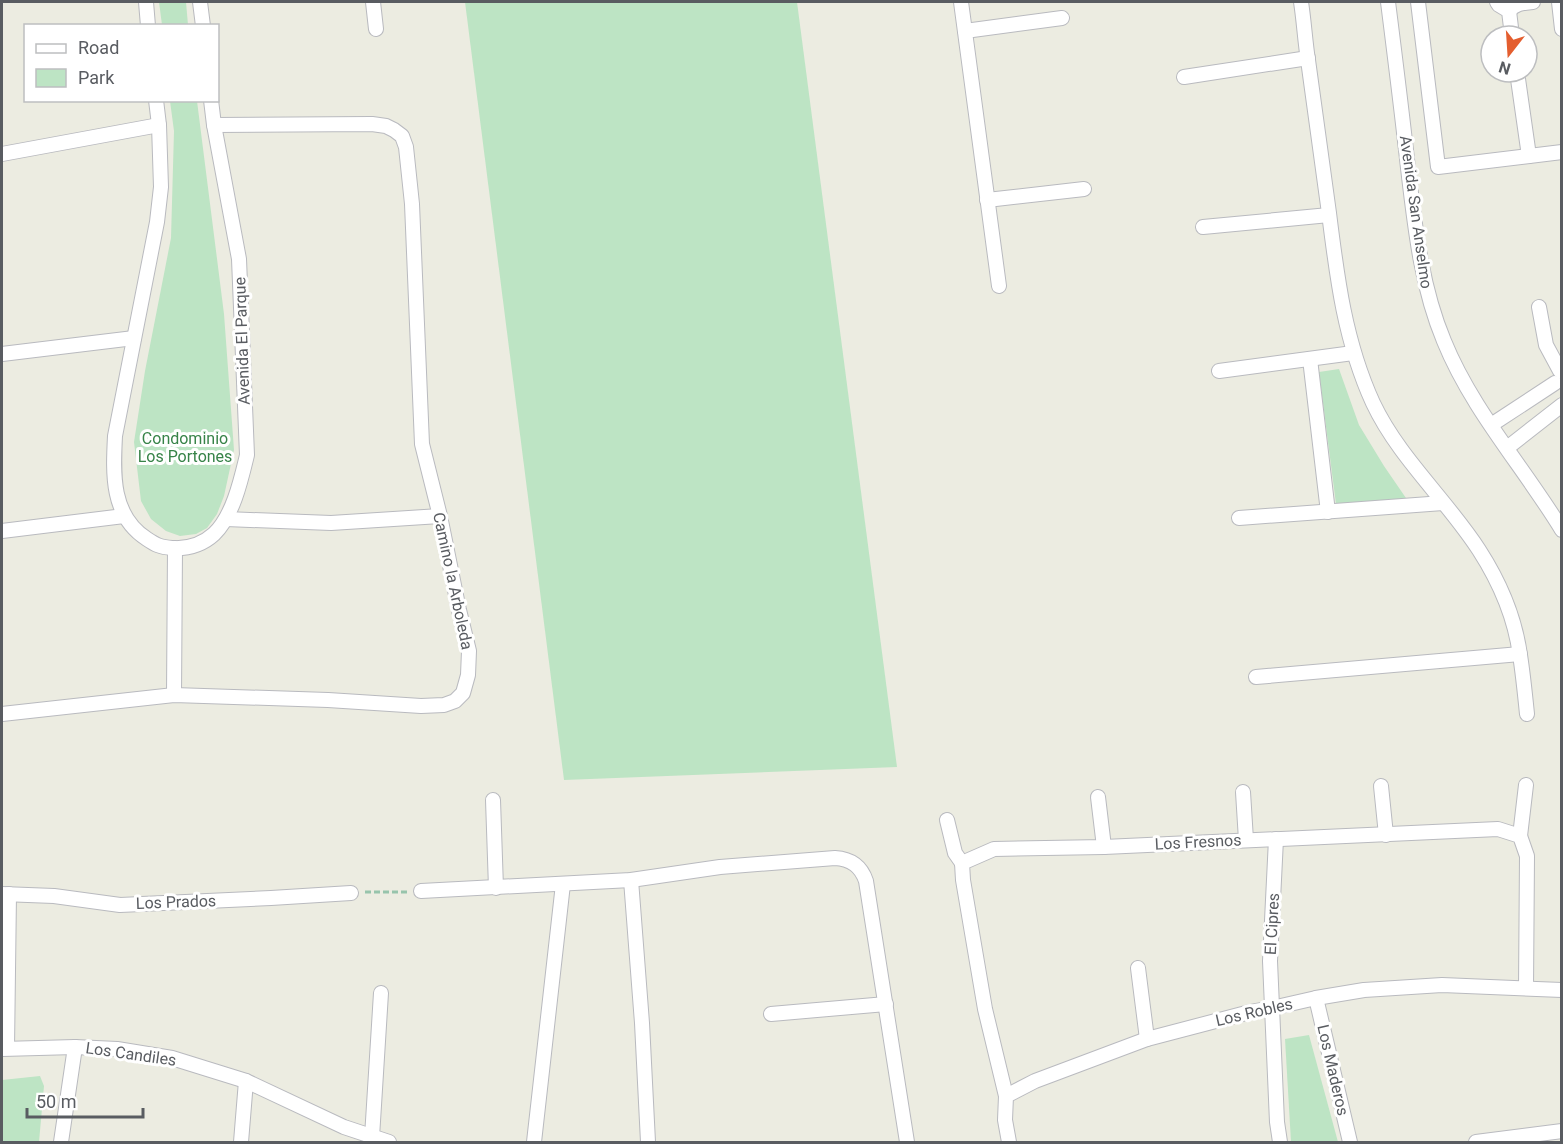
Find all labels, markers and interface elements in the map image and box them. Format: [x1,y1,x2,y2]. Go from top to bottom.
legend [24,24,219,102]
north arrow [1479,24,1539,84]
text: Road [78,37,119,58]
text: N [1497,57,1513,79]
text: Park [78,67,115,88]
street label: Avenida San Anselmo [1396,134,1436,290]
street label: Avenida El Parque [230,277,254,405]
park label: Condominio Los Portones [138,429,232,466]
street label: Camino la Arboleda [429,511,477,651]
street label: Los Fresnos [1154,830,1242,854]
street label: Los Prados [136,891,216,913]
street label: El Cipres [1261,892,1283,956]
street label: Los Robles [1214,994,1294,1030]
street label: Los Maderos [1313,1023,1353,1117]
street label: Los Candiles [84,1038,178,1070]
scale bar [27,1081,142,1119]
text: 50 m [36,1091,76,1112]

